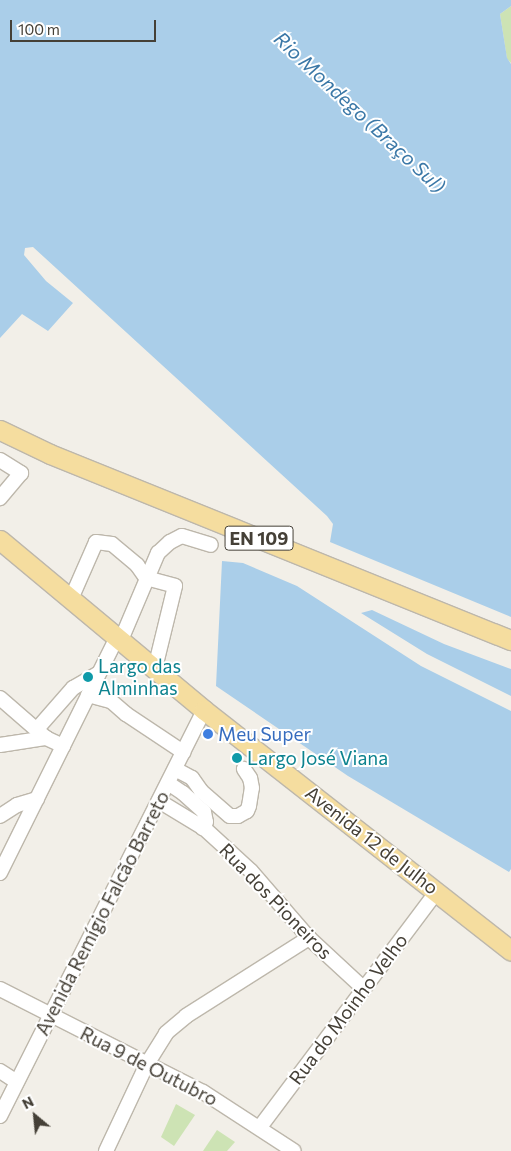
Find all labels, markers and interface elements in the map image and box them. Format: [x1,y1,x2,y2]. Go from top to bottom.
scale bar [12,10,159,42]
text: 100 m [18,20,60,38]
water label: Rio Mondego (Braço Sul) [269,26,451,198]
road number: EN 109 [224,522,294,554]
place label: Largo das Alminhas [98,655,181,699]
marker: Largo das Alminhas [82,671,94,683]
place label: Meu Super [218,723,311,745]
marker: Meu Super [202,728,214,740]
place label: Largo José Viana [247,747,388,769]
marker: Largo José Viana [231,752,243,764]
street label: Avenida 12 de Julho [301,781,443,899]
street label: Avenida Remígio Falcão Barreto [30,787,174,1039]
street label: Rua dos Pioneiros [215,838,337,964]
street label: Rua do Moinho Velho [284,929,412,1089]
street label: Rua 9 de Outubro [77,1022,221,1110]
north arrow [10,1091,60,1141]
text: N [19,1092,36,1112]

